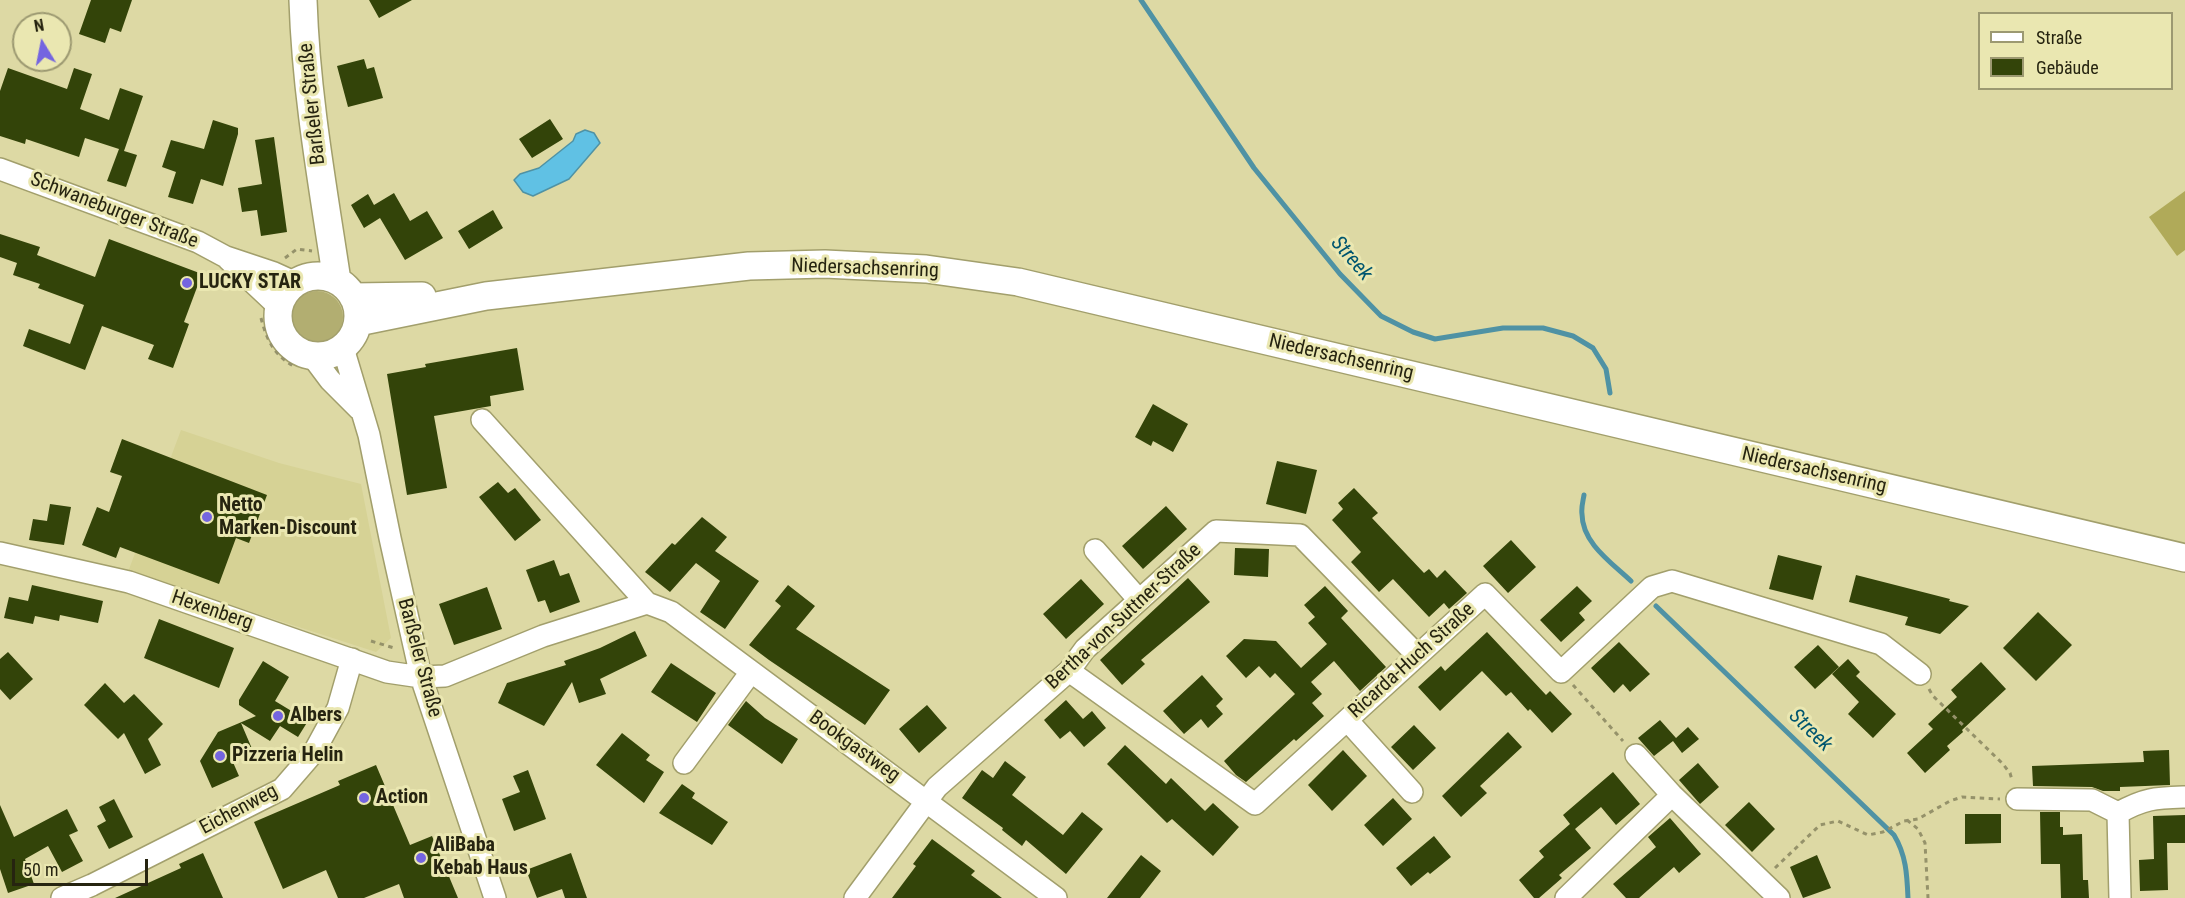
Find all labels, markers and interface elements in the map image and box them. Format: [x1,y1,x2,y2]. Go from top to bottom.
north arrow [12,12,72,72]
legend [1978,12,2173,90]
text: N [33,16,46,36]
text: Straße [2036,27,2082,48]
street label: Barßeler Straße [295,42,331,166]
text: Gebäude [2036,57,2099,78]
street label: Schwaneburger Straße [27,168,201,254]
water label: Streek [1325,232,1377,286]
street label: Niedersachsenring [791,254,939,284]
place label: LUCKY STAR [199,271,301,295]
marker: LUCKY STAR [180,276,194,290]
street label: Niedersachsenring [1266,330,1416,386]
street label: Niedersachsenring [1739,443,1889,499]
place label: Netto Marken-Discount [219,494,357,541]
marker: Netto Marken-Discount [200,510,214,524]
street label: Bertha-von-Suttner-Straße [1041,539,1207,695]
street label: Hexenberg [168,586,256,636]
street label: Barßeler Straße [392,596,446,720]
street label: Ricarda-Huch Straße [1344,598,1480,724]
place label: Albers [290,704,342,728]
water label: Streek [1783,704,1837,758]
street label: Bookgastweg [804,706,904,788]
marker: Albers [271,709,285,723]
place label: Pizzeria Helin [232,744,343,768]
marker: Pizzeria Helin [213,749,227,763]
street label: Eichenweg [196,780,282,840]
place label: Action [376,786,428,810]
marker: Action [357,791,371,805]
place label: AliBaba Kebab Haus [433,834,528,881]
scale bar [15,847,152,885]
marker: AliBaba Kebab Haus [414,851,428,865]
text: 50 m [23,859,58,880]

